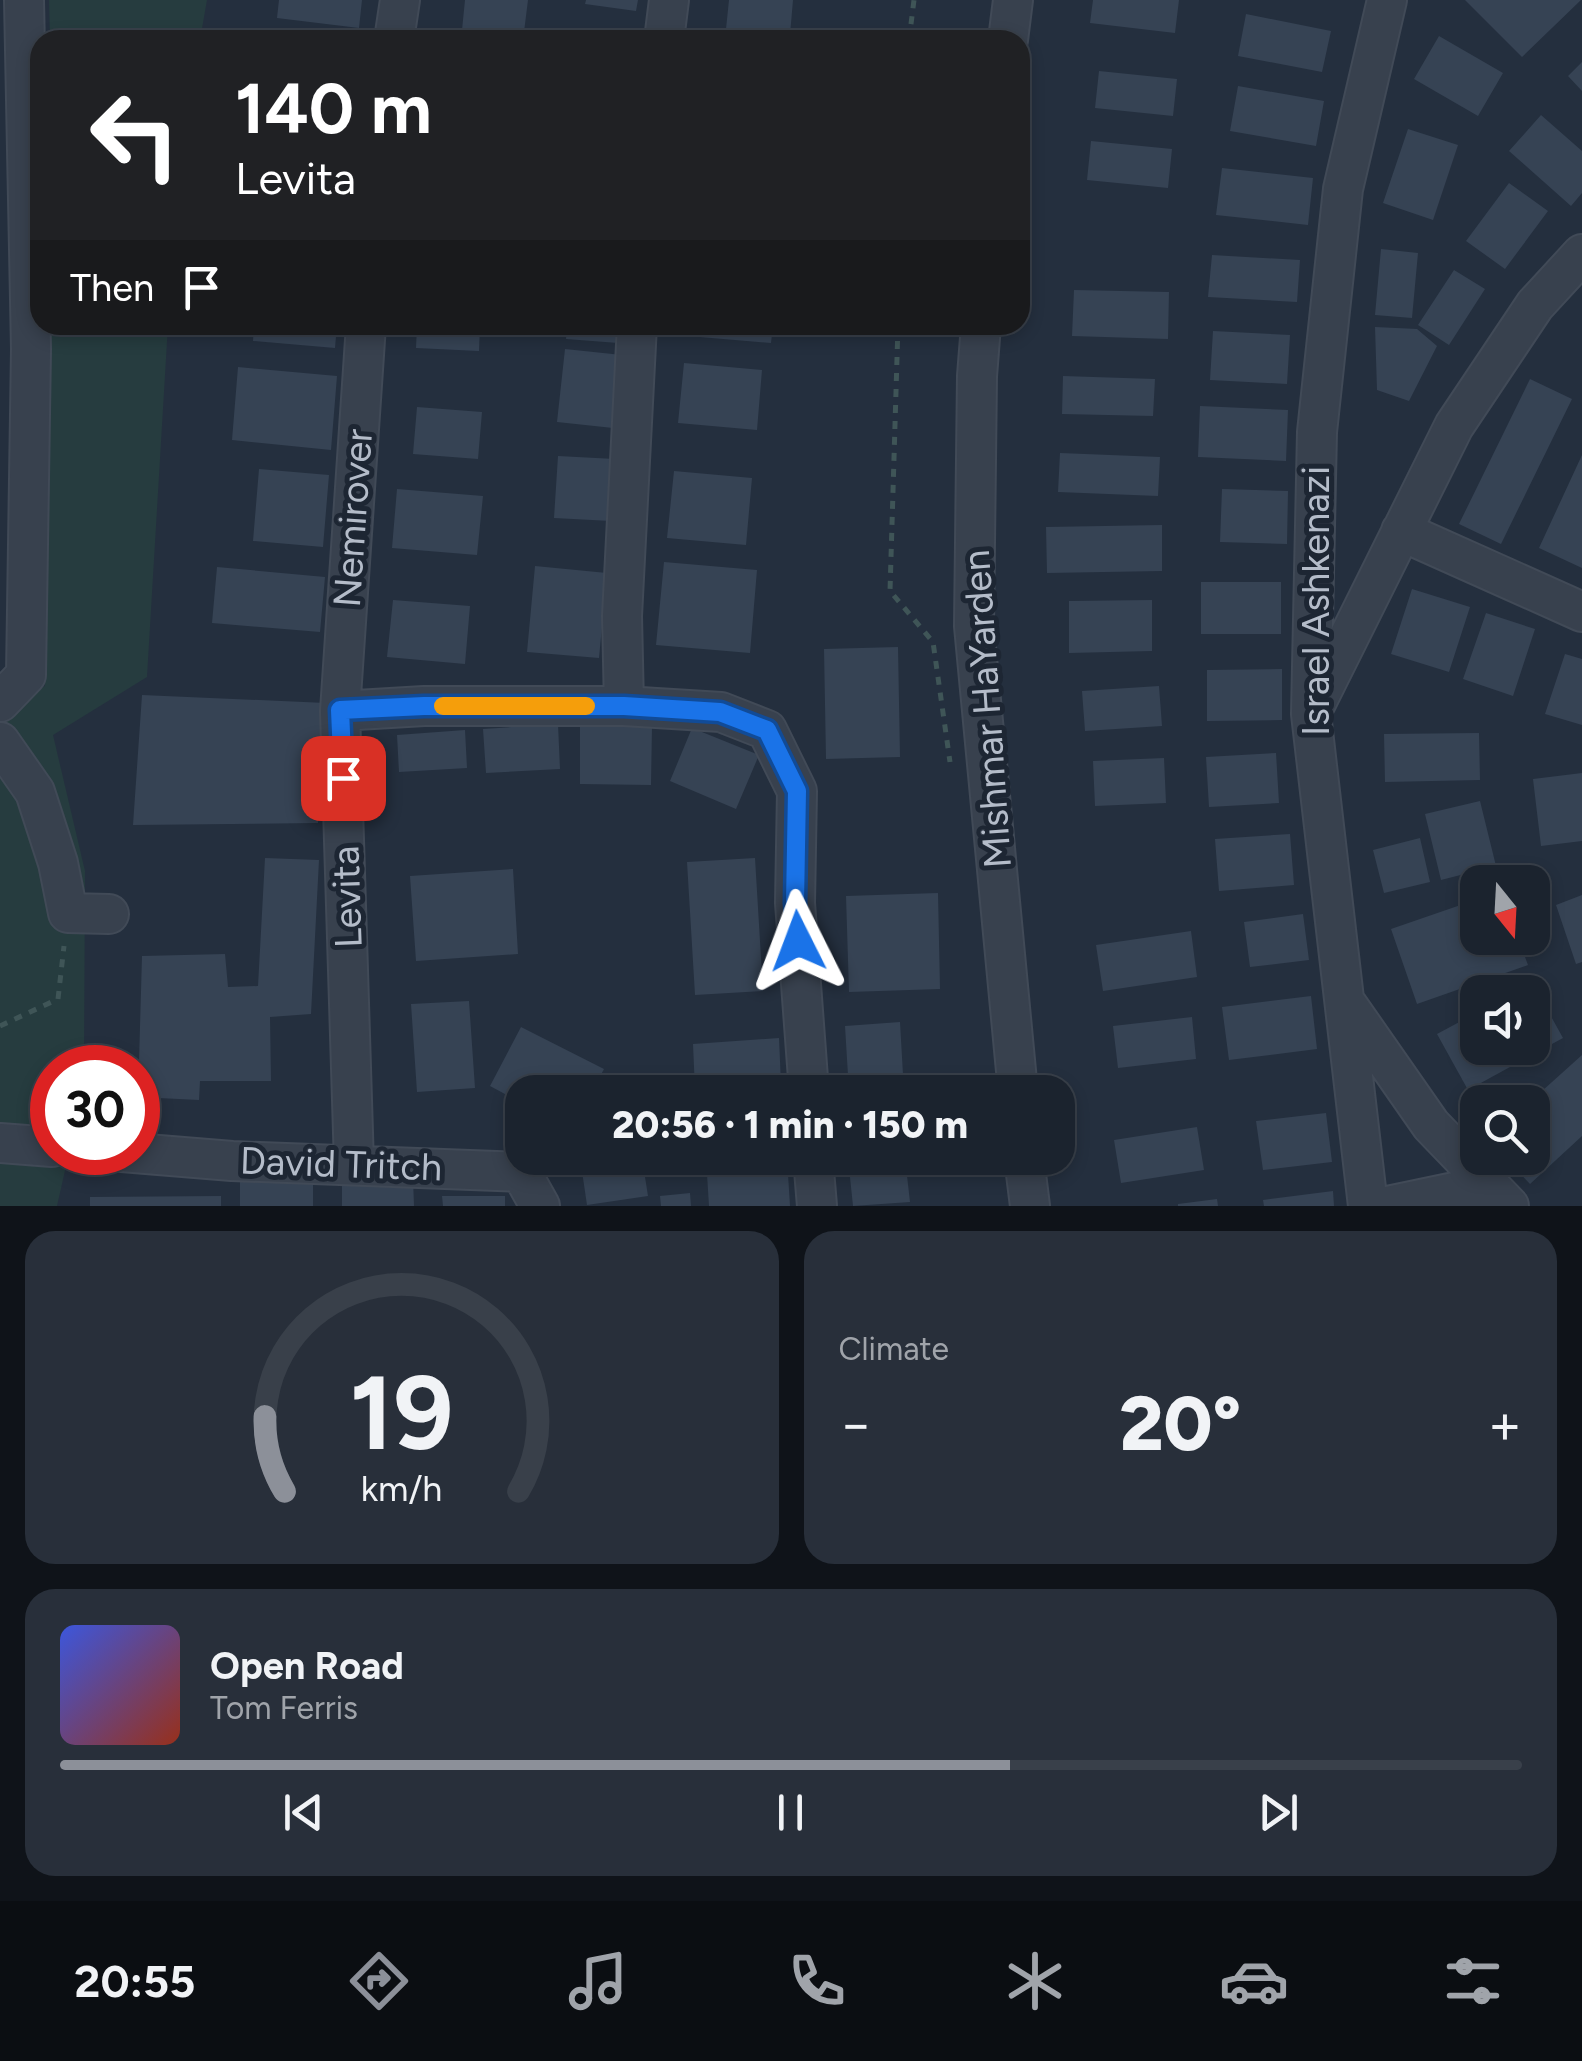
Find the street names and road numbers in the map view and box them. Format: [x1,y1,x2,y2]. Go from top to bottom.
street label: Nemirover [324,427,382,609]
street label: Israel Ashkenazi [1293,466,1339,736]
street label: Mishmar HaYarden [953,548,1021,870]
street label: Levita [322,845,372,949]
street label: David Tritch [239,1137,443,1191]

